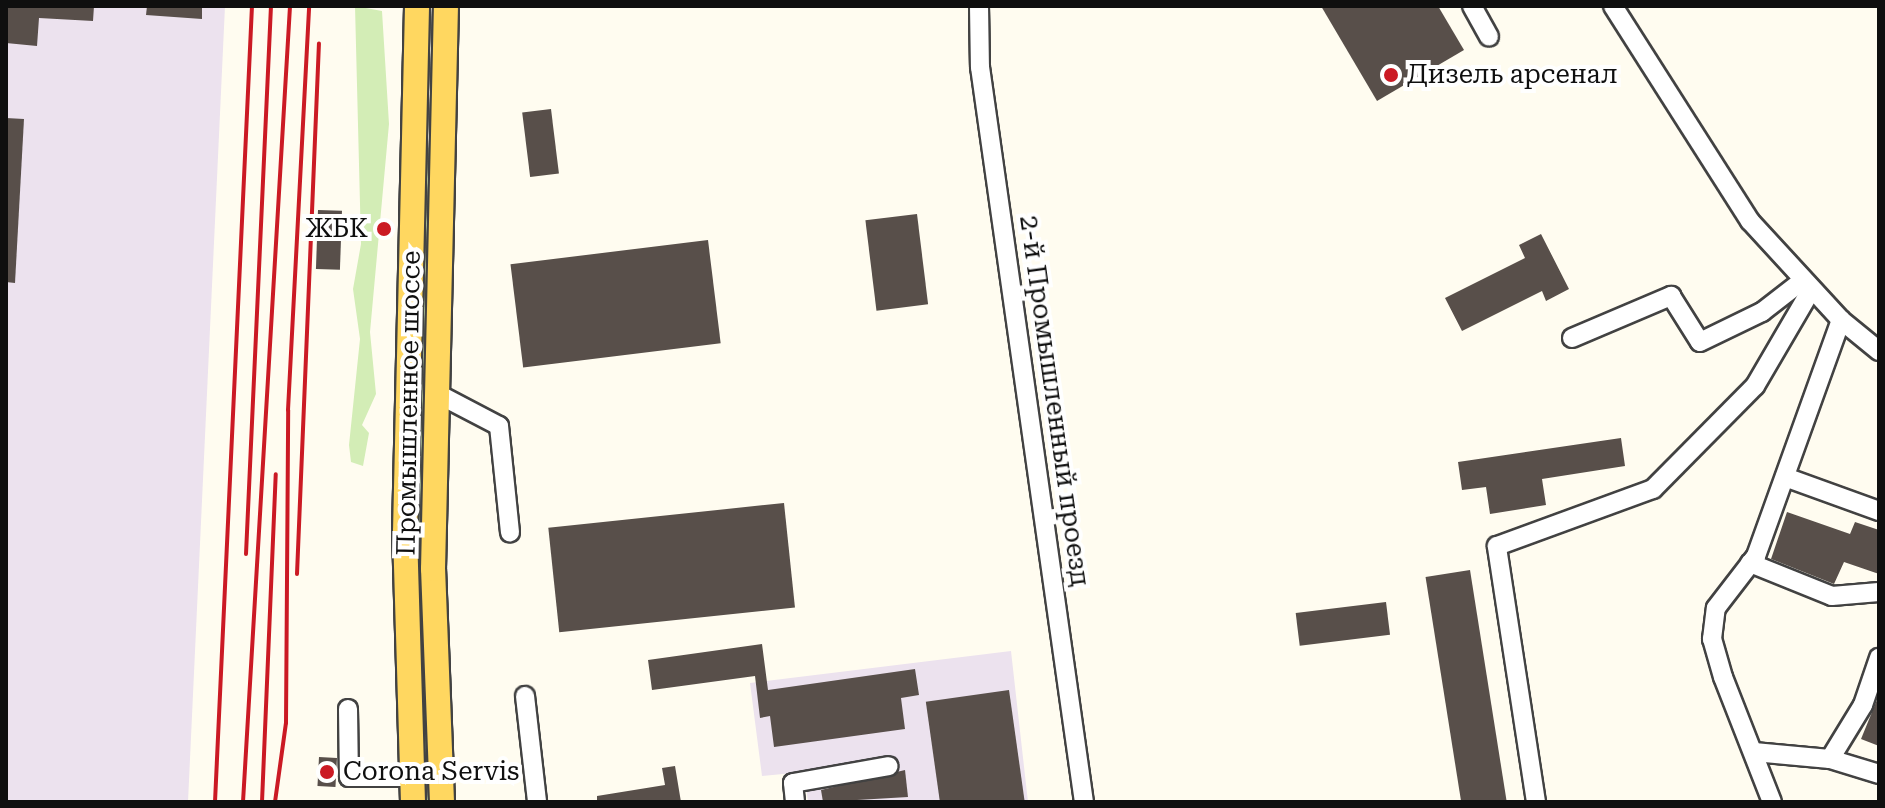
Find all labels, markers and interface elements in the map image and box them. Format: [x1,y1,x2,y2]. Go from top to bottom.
place label: Дизель арсенал [1407,59,1618,91]
marker: Дизель арсенал [1382,66,1400,84]
place label: ЖБК [305,213,368,245]
street label: 2-й Промышленный проезд [1013,214,1095,588]
marker: ЖБК [375,220,393,238]
street label: Промышленное шоссе [391,250,427,556]
place label: Corona Servis [343,756,519,788]
marker: Corona Servis [318,763,336,781]

